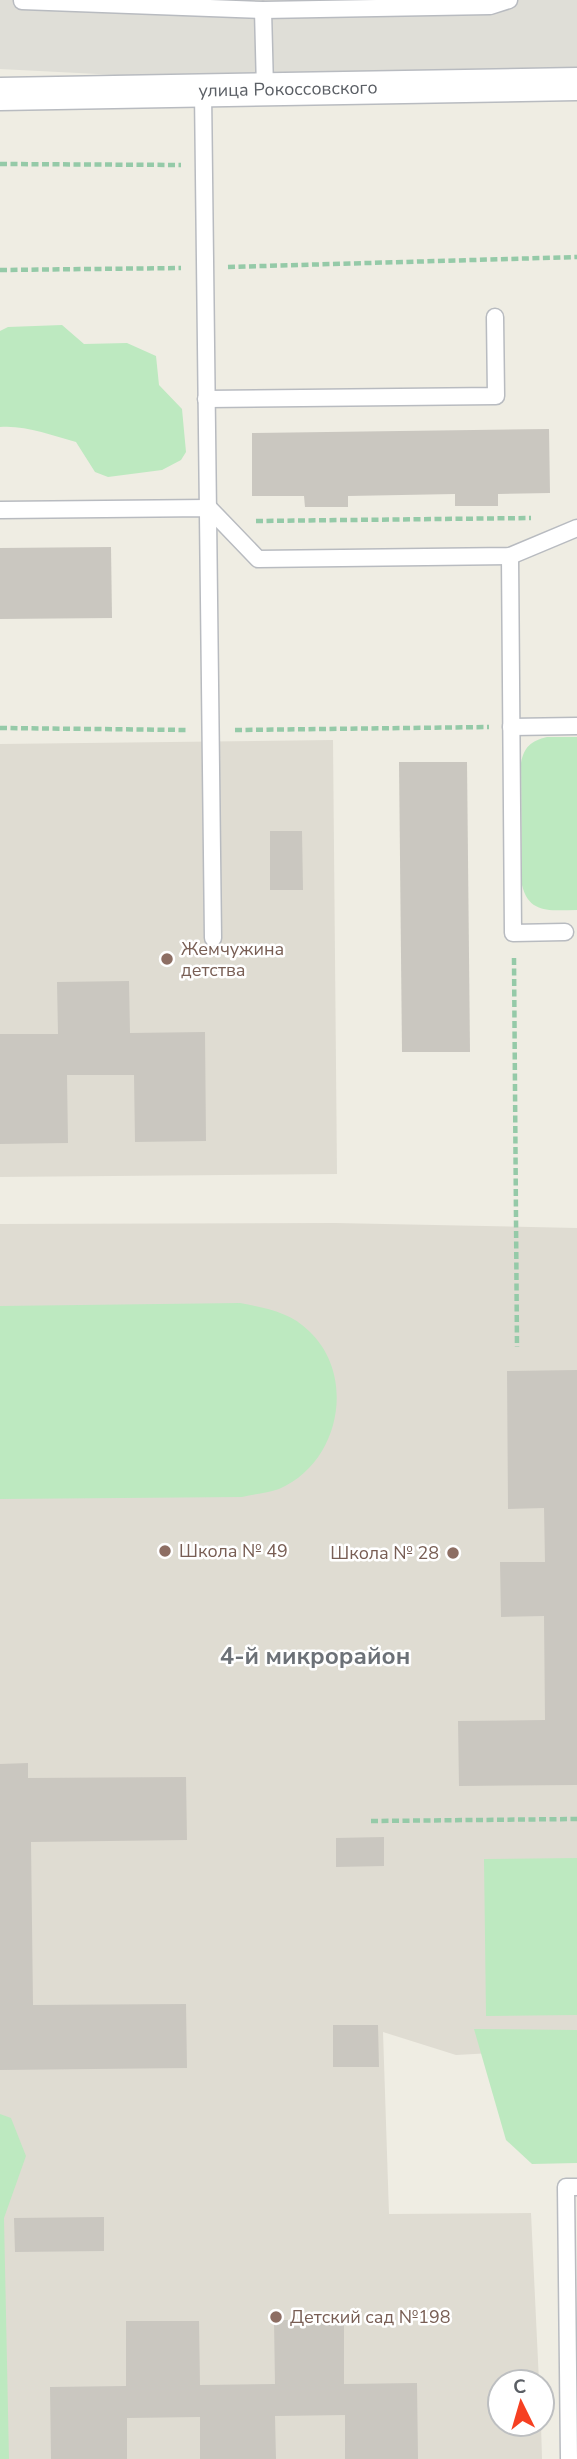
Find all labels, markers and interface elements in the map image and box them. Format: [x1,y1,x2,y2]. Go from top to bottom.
street label: улица Рокоссовского [198,75,378,103]
place label: Жемчужина детства [181,937,284,982]
marker: Жемчужина детства [159,951,175,967]
place label: Школа № 49 [179,1539,288,1563]
place label: Школа № 28 [330,1541,439,1565]
marker: Школа № 49 [157,1543,173,1559]
marker: Школа № 28 [445,1545,461,1561]
district label: 4-й микрорайон [220,1640,410,1672]
place label: Детский сад №198 [290,2305,451,2329]
marker: Детский сад №198 [268,2309,284,2325]
north arrow [486,2368,556,2438]
text: С [512,2374,527,2401]

